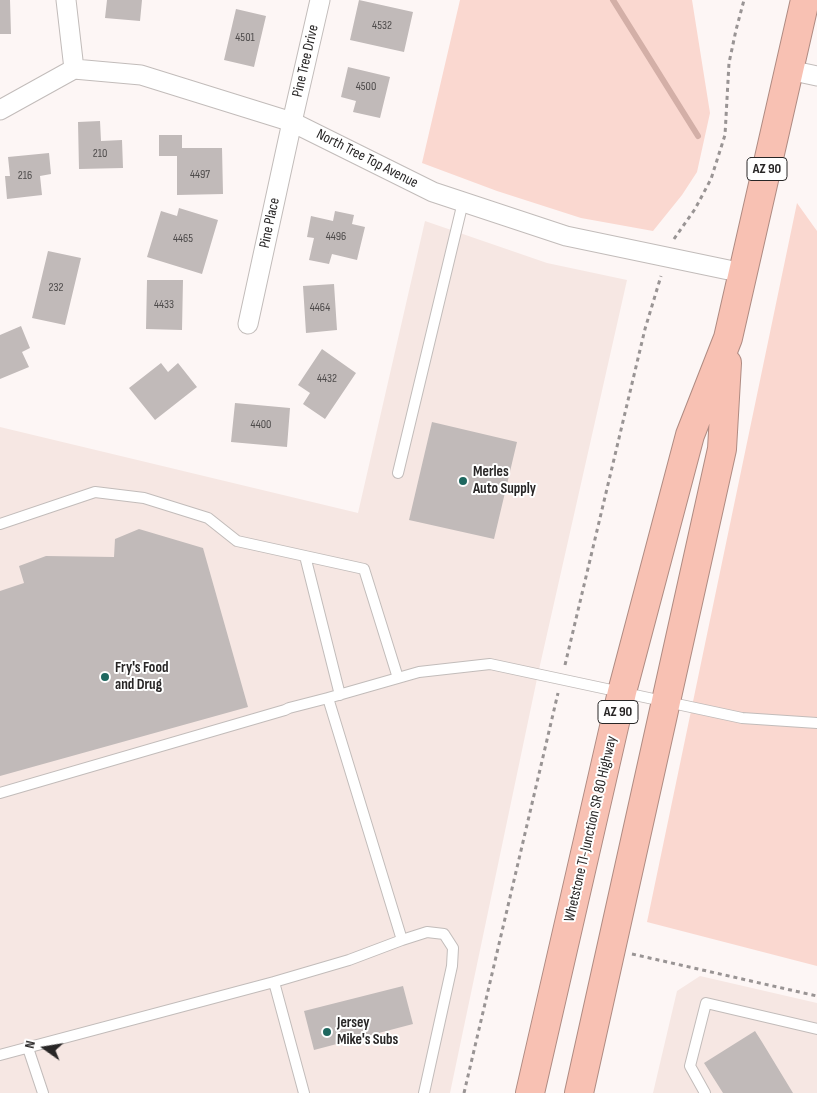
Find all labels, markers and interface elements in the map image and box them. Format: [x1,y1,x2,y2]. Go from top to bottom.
house number: 4532 [372,19,392,33]
street label: Pine Tree Drive [289,23,323,99]
house number: 4501 [235,31,255,45]
house number: 4500 [356,80,376,94]
street label: North Tree Top Avenue [313,126,421,192]
house number: 210 [93,147,107,161]
road number: AZ 90 [747,157,787,180]
house number: 4497 [190,168,210,182]
house number: 216 [18,169,32,183]
street label: Pine Place [256,196,284,250]
house number: 4496 [326,230,346,244]
house number: 4465 [173,232,193,246]
house number: 232 [49,281,63,295]
house number: 4433 [154,298,174,312]
house number: 4464 [310,301,330,315]
house number: 4432 [317,372,337,386]
house number: 4400 [251,418,271,432]
place label: Merles Auto Supply [473,463,536,498]
marker: Merles Auto Supply [457,475,469,487]
place label: Fry's Food and Drug [115,659,168,694]
marker: Fry's Food and Drug [99,671,111,683]
road number: AZ 90 [598,700,638,724]
street label: Whetstone TI-Junction SR 80 Highway [561,734,621,924]
place label: Jersey Mike's Subs [337,1014,398,1049]
north arrow [20,1023,70,1073]
marker: Jersey Mike's Subs [321,1026,333,1038]
text: N [21,1039,39,1050]

